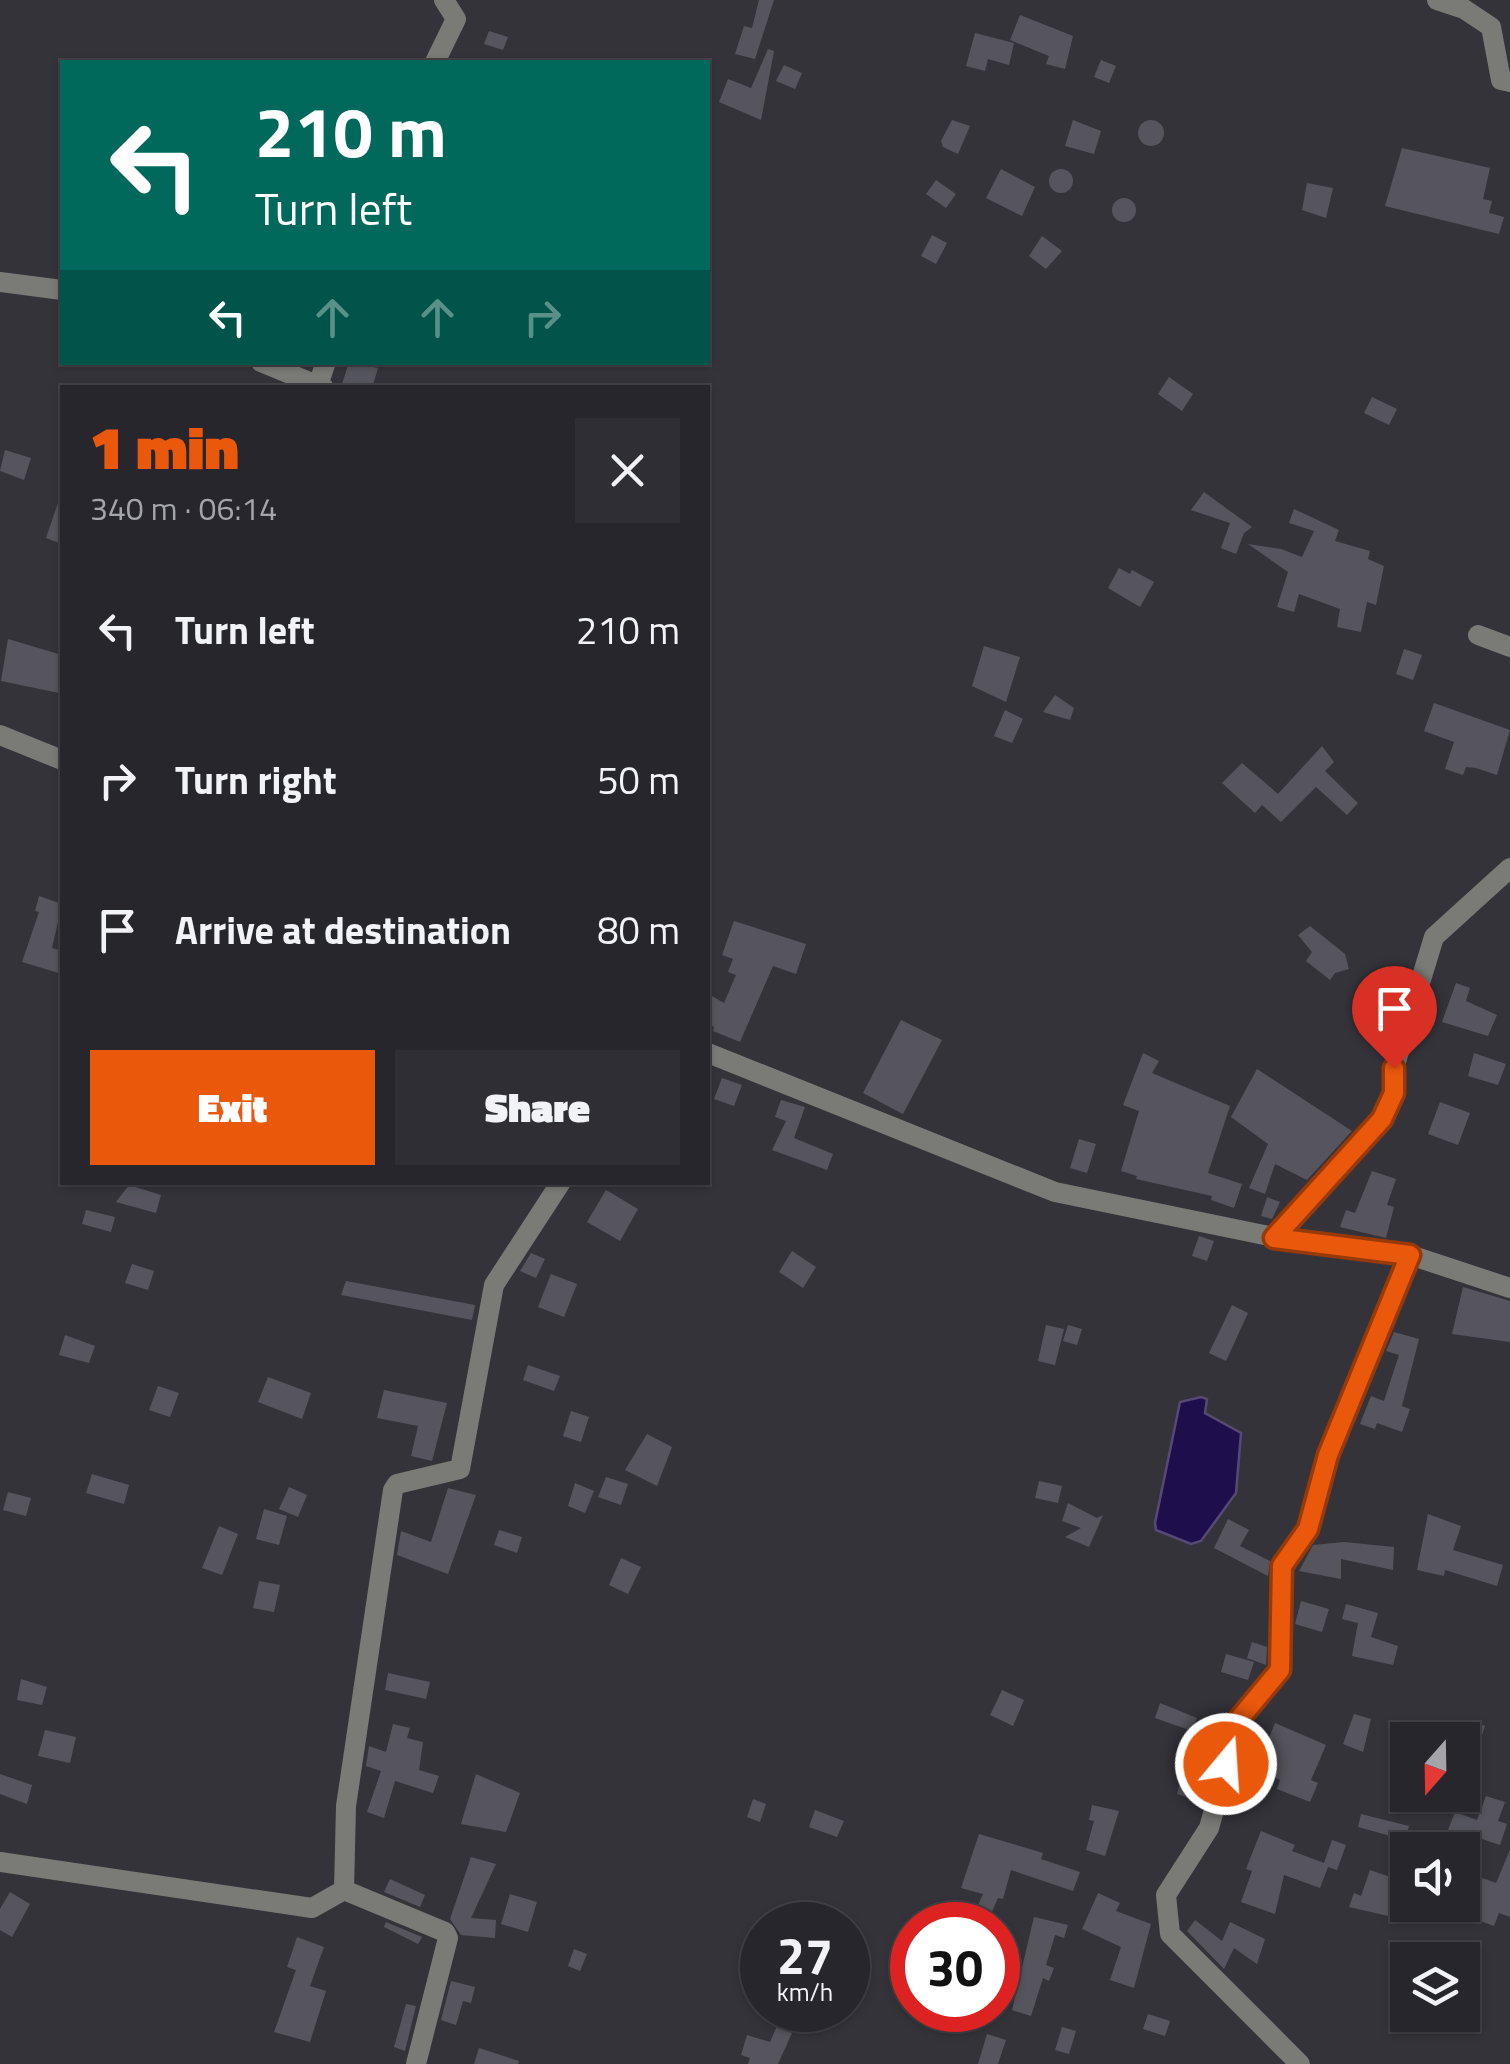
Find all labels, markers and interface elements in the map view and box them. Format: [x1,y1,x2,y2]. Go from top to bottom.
text: 210 m [255,78,447,184]
icon: left [90,100,220,230]
text: Turn left [255,174,412,242]
icon: left [200,290,255,345]
icon: ahead [305,290,360,345]
icon: ahead [410,290,465,345]
icon: right [515,290,570,345]
text: 1 min [90,401,239,492]
button: close [575,418,680,523]
text: 340 m · 06:14 [90,484,277,532]
text: Turn left [175,601,315,659]
text: 210 m [576,601,680,659]
icon: left [90,603,145,658]
text: Turn right [175,751,337,809]
text: 50 m [597,751,680,809]
icon: right [90,753,145,808]
text: Arrive at destination [175,901,511,959]
text: 80 m [597,901,680,959]
icon: arrive [90,903,145,958]
pin [1352,966,1437,1069]
icon: arrive [1367,981,1422,1036]
button: Exit [90,1050,375,1165]
button: Share [395,1050,680,1165]
position arrow [1174,1712,1278,1816]
north arrow [1390,1722,1480,1812]
map controls [1390,1722,1480,2032]
button: sound [1390,1832,1480,1922]
speed limit sign: 30 [890,1902,1020,2032]
text: 27 [777,1917,833,1993]
button: layers [1390,1942,1480,2032]
text: km/h [777,1973,833,2011]

